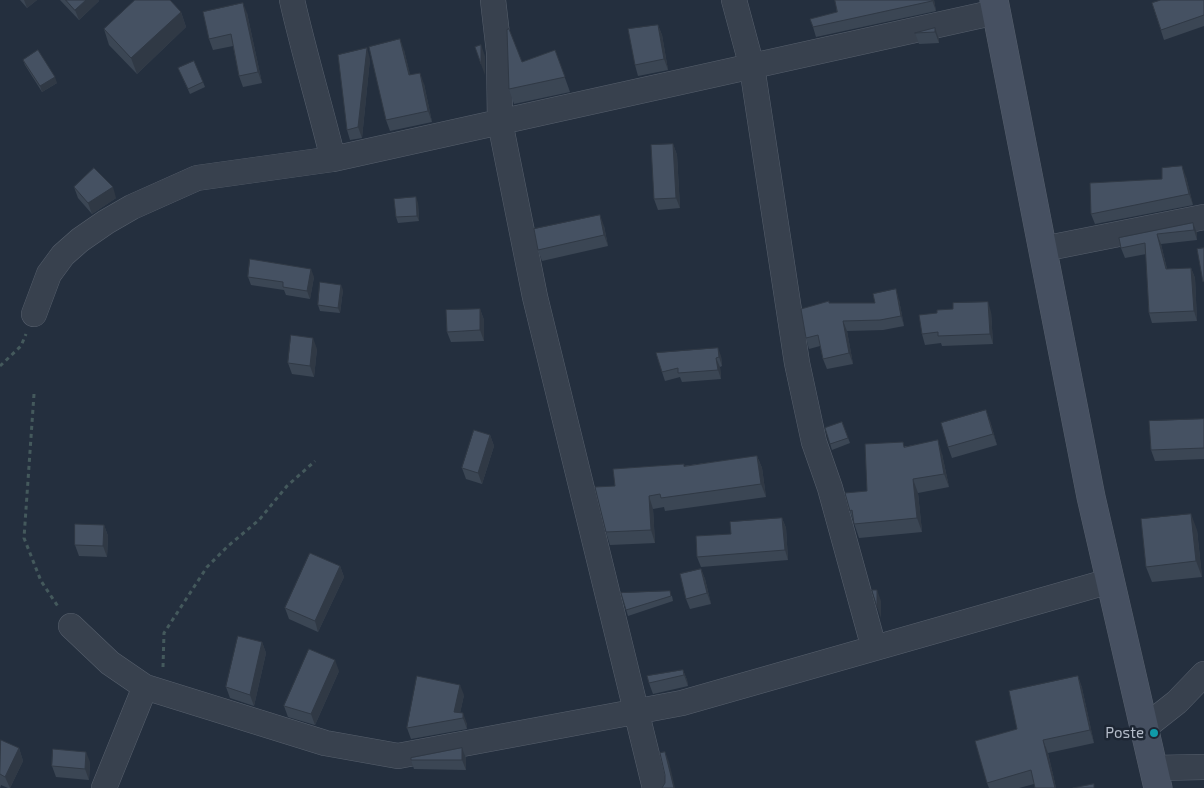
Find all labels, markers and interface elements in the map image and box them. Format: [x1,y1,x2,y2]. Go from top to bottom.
place label: Poste [1105,724,1144,742]
marker: Poste [1148,727,1160,739]

